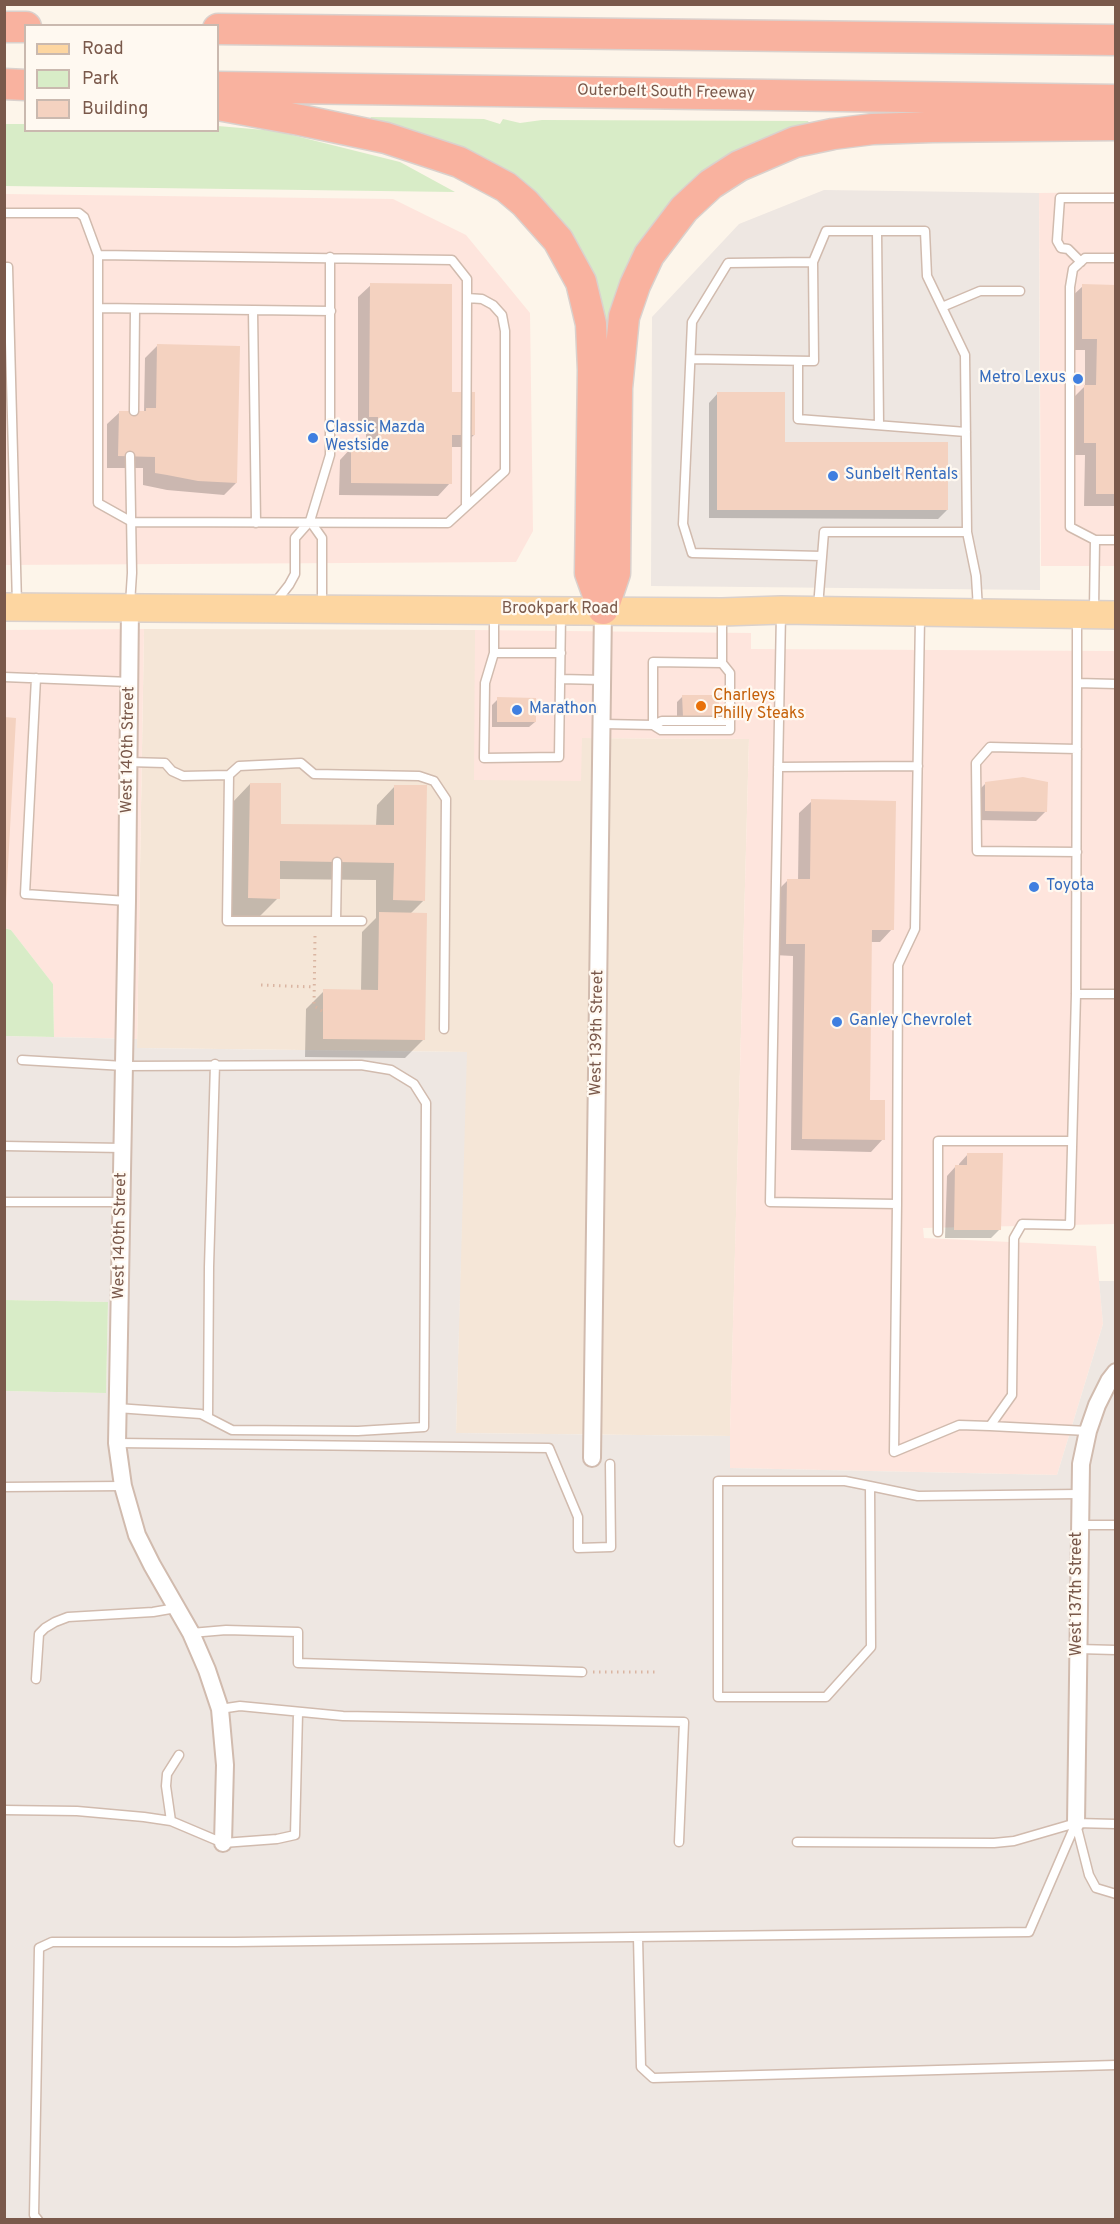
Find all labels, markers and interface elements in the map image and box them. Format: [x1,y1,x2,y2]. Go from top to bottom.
legend [24,24,219,132]
text: Road [82,38,124,61]
text: Park [82,68,119,91]
street label: Outerbelt South Freeway [577,82,755,104]
text: Building [82,98,148,121]
place label: Metro Lexus [979,369,1066,389]
marker: Metro Lexus [1071,372,1085,386]
place label: Classic Mazda Westside [325,419,425,457]
marker: Classic Mazda Westside [306,431,320,445]
place label: Sunbelt Rentals [845,466,958,486]
marker: Sunbelt Rentals [826,469,840,483]
street label: Brookpark Road [502,600,618,620]
street label: West 140th Street [118,686,140,814]
place label: Charleys Philly Steaks [713,687,805,725]
marker: Charleys Philly Steaks [694,699,708,713]
place label: Marathon [529,700,597,720]
marker: Marathon [510,703,524,717]
place label: Toyota [1046,877,1094,897]
marker: Toyota [1027,880,1041,894]
street label: West 139th Street [587,970,609,1096]
place label: Ganley Chevrolet [849,1012,972,1032]
marker: Ganley Chevrolet [830,1015,844,1029]
street label: West 140th Street [110,1172,132,1300]
street label: West 137th Street [1068,1532,1088,1656]

